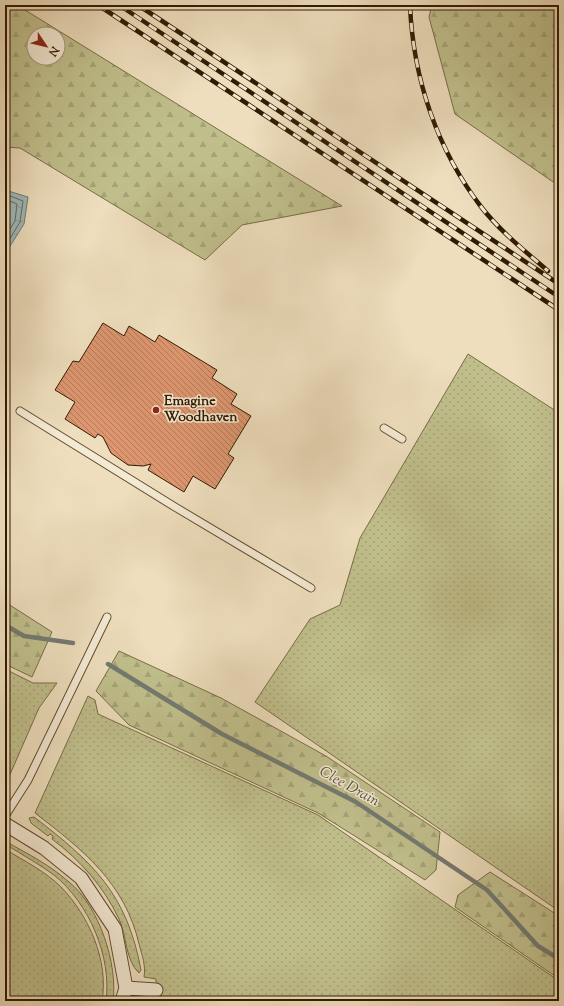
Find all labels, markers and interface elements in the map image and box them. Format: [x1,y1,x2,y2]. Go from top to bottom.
north arrow [26,26,66,66]
text: N [44,42,63,60]
place label: Emagine Woodhaven [164,392,238,428]
marker: Emagine Woodhaven [151,405,161,415]
water label: Clee Drain [315,762,383,812]

